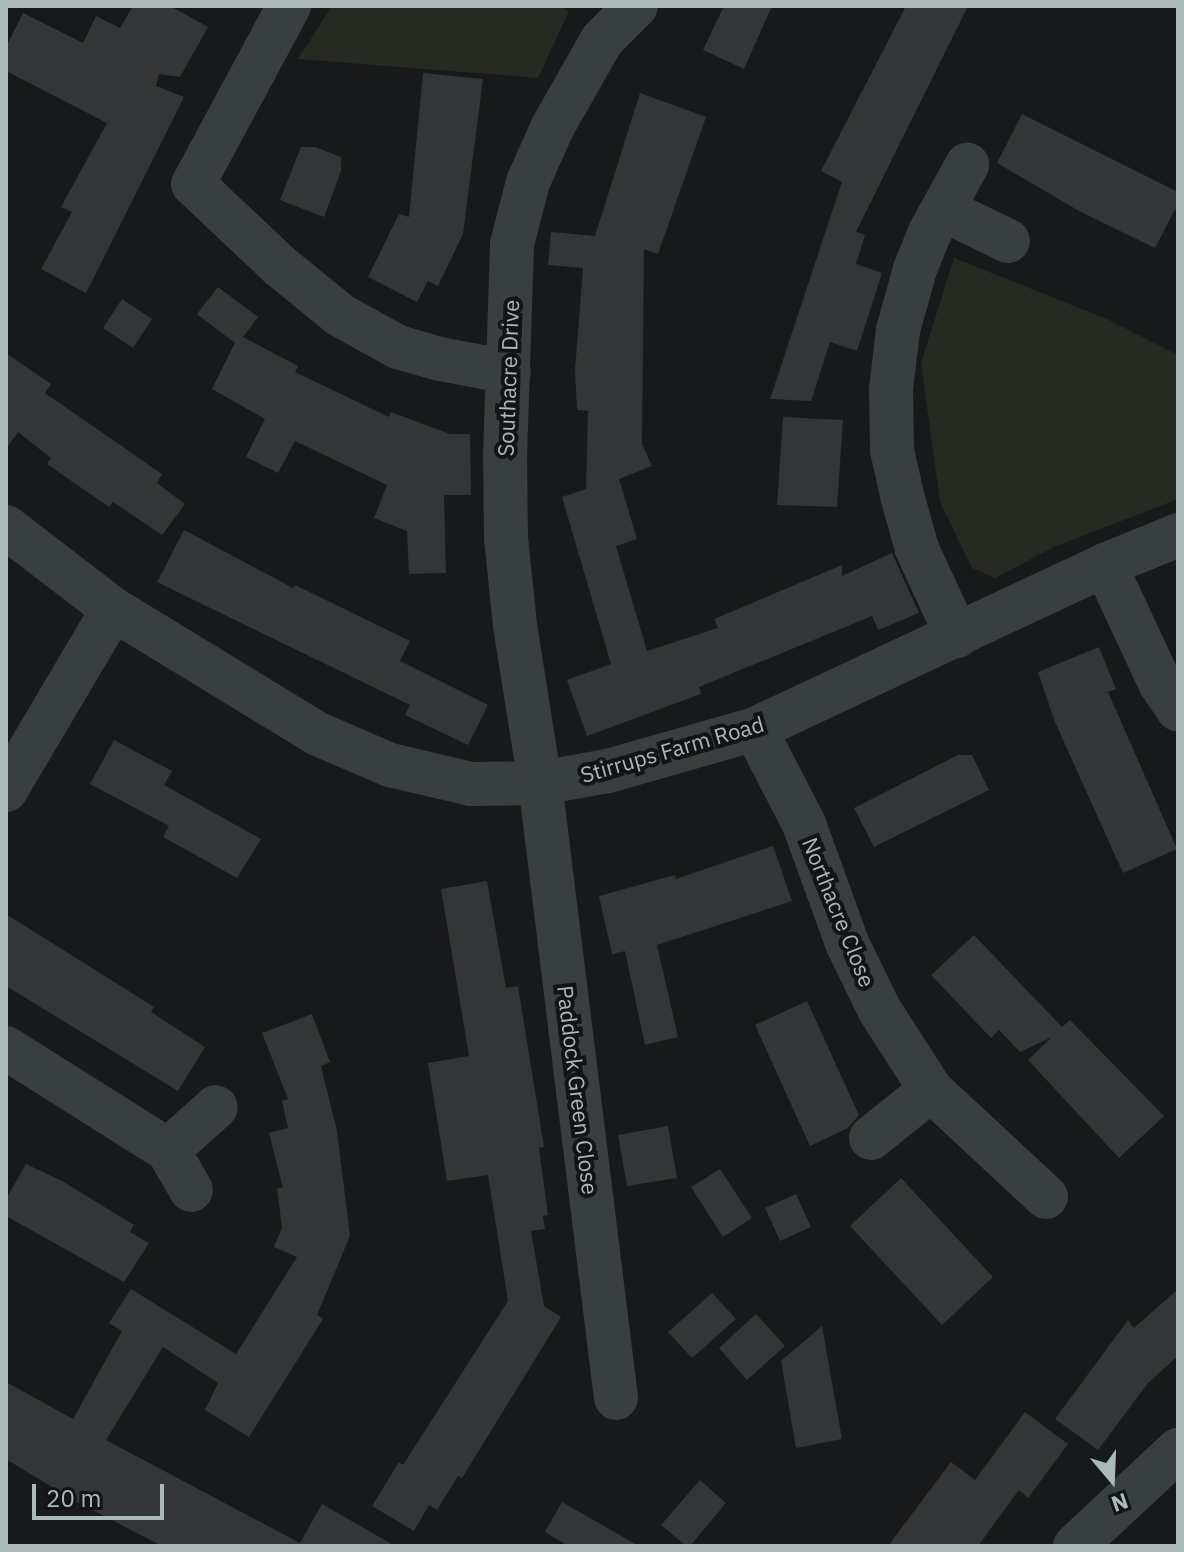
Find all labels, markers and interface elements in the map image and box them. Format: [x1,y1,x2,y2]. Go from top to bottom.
street label: Southacre Drive [492,299,524,457]
street label: Stirrups Farm Road [577,710,767,788]
street label: Northacre Close [797,833,881,991]
street label: Paddock Green Close [552,984,604,1196]
north arrow [1072,1440,1152,1520]
scale bar [36,1468,168,1518]
text: 20 m [46,1482,101,1514]
text: N [1108,1487,1132,1519]

